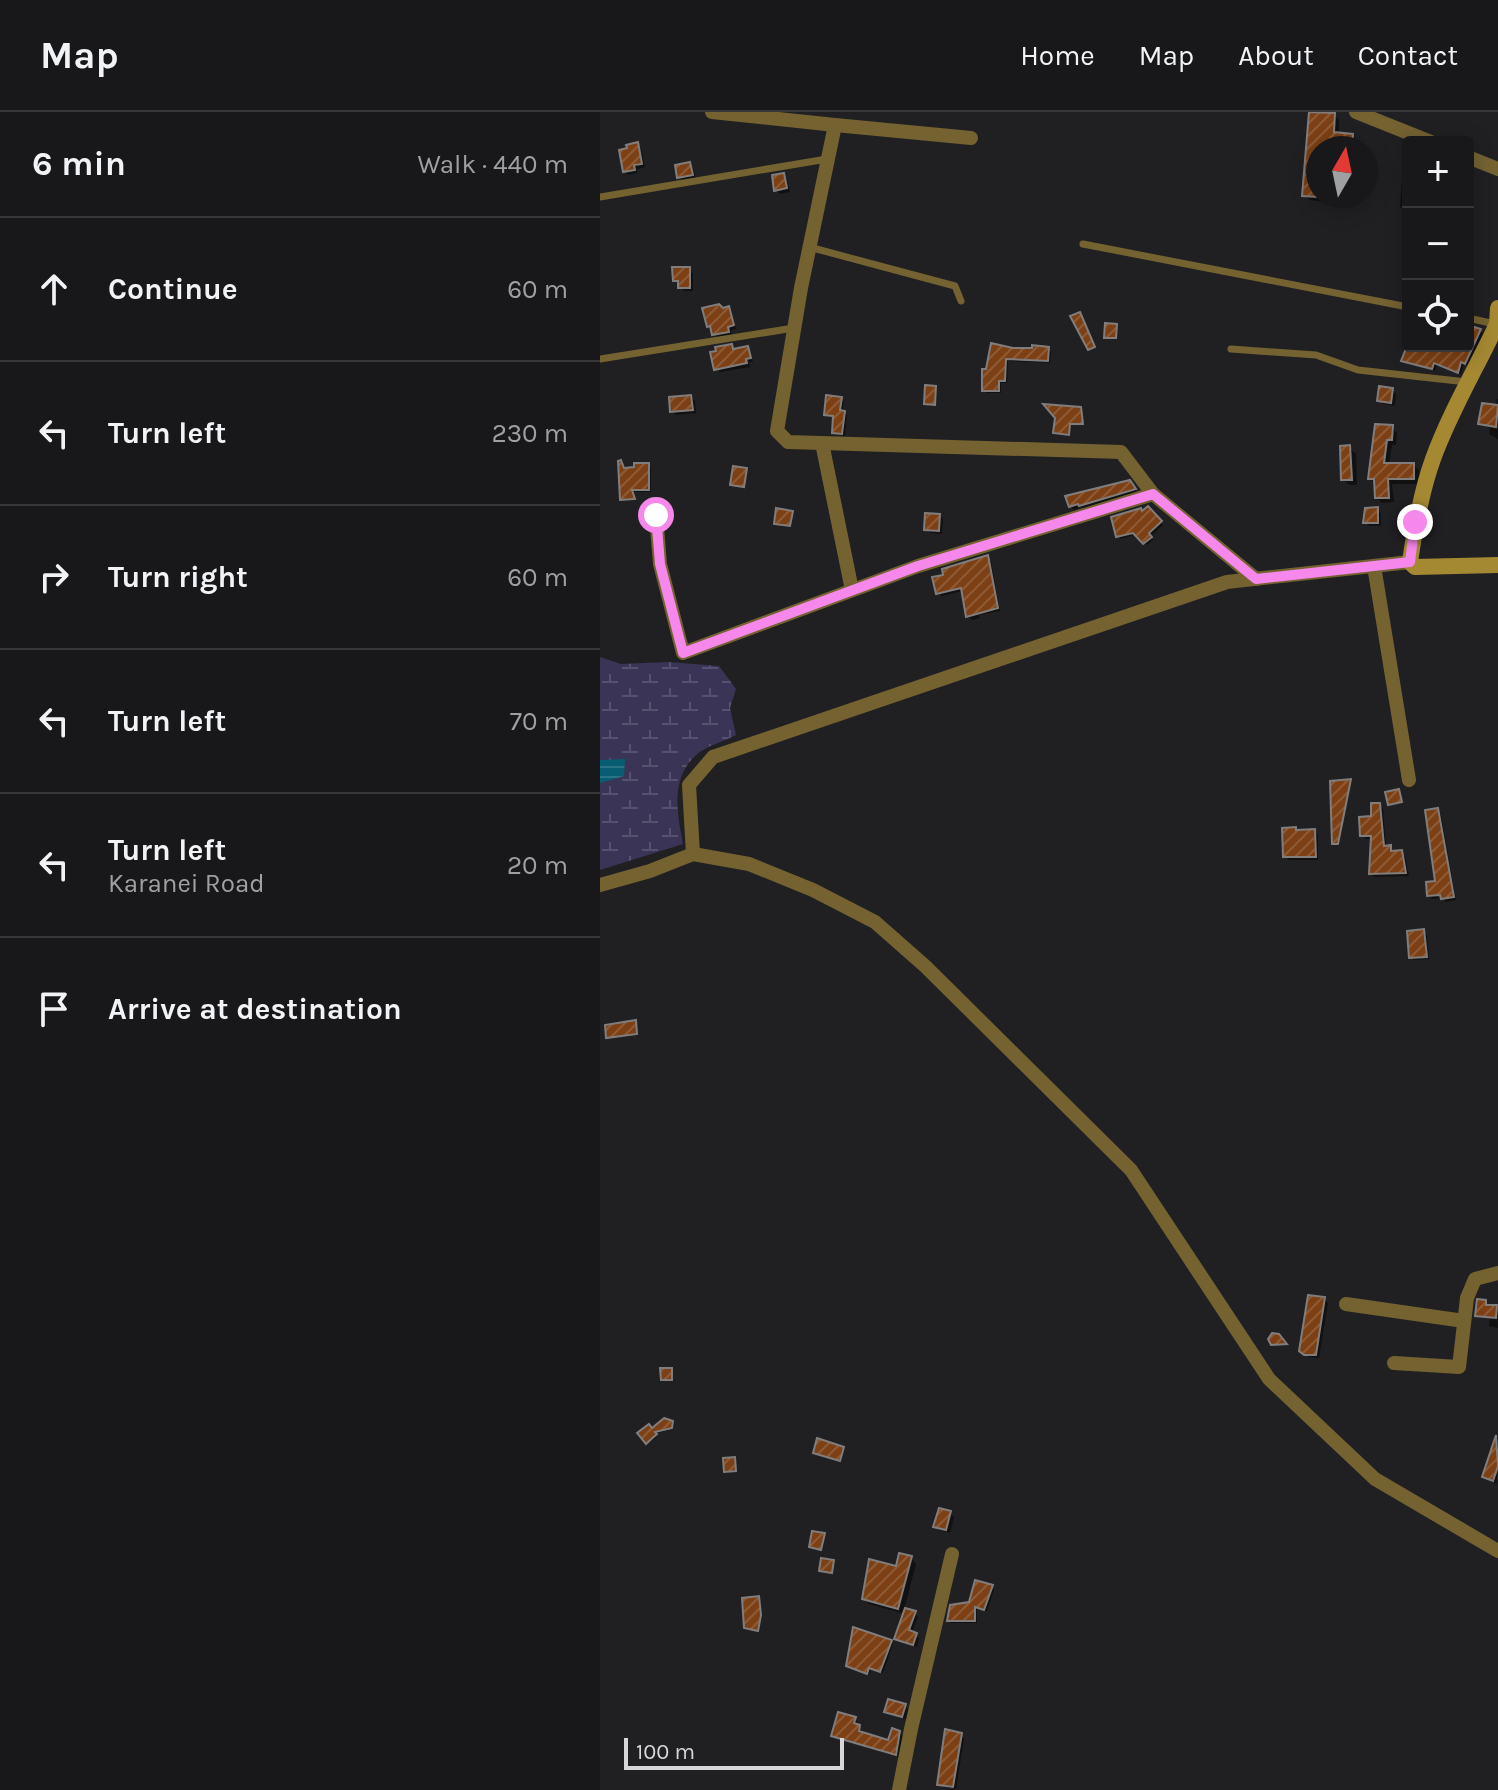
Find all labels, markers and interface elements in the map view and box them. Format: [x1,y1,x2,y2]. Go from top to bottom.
text: Map [40,33,119,78]
text: Home [1020,39,1095,72]
text: Map [1139,39,1194,72]
text: About [1238,39,1314,72]
text: Contact [1358,39,1458,72]
north arrow [1306,136,1378,208]
map controls [1402,136,1474,352]
button: + [1402,136,1474,208]
text: 6 min [32,144,126,184]
text: Walk · 440 m [417,149,568,180]
button: − [1402,208,1474,280]
icon: ahead [32,267,76,311]
text: Continue [108,271,238,307]
text: 60 m [507,274,568,305]
button: locate [1402,280,1474,352]
icon: left [32,411,76,455]
text: Turn left [108,415,226,451]
text: 230 m [492,418,568,449]
route start [638,497,674,533]
route end [1397,504,1433,540]
icon: right [32,555,76,599]
text: Turn right [108,559,248,595]
text: 60 m [507,562,568,593]
icon: left [32,699,76,743]
text: Turn left [108,703,226,739]
text: 70 m [510,706,568,737]
text: Turn left [108,832,226,868]
icon: left [32,843,76,887]
text: 20 m [507,850,568,881]
text: Karanei Road [108,868,265,899]
icon: arrive [32,987,76,1031]
text: Arrive at destination [108,991,402,1027]
scale bar [624,1734,844,1770]
text: 100 m [636,1739,695,1765]

